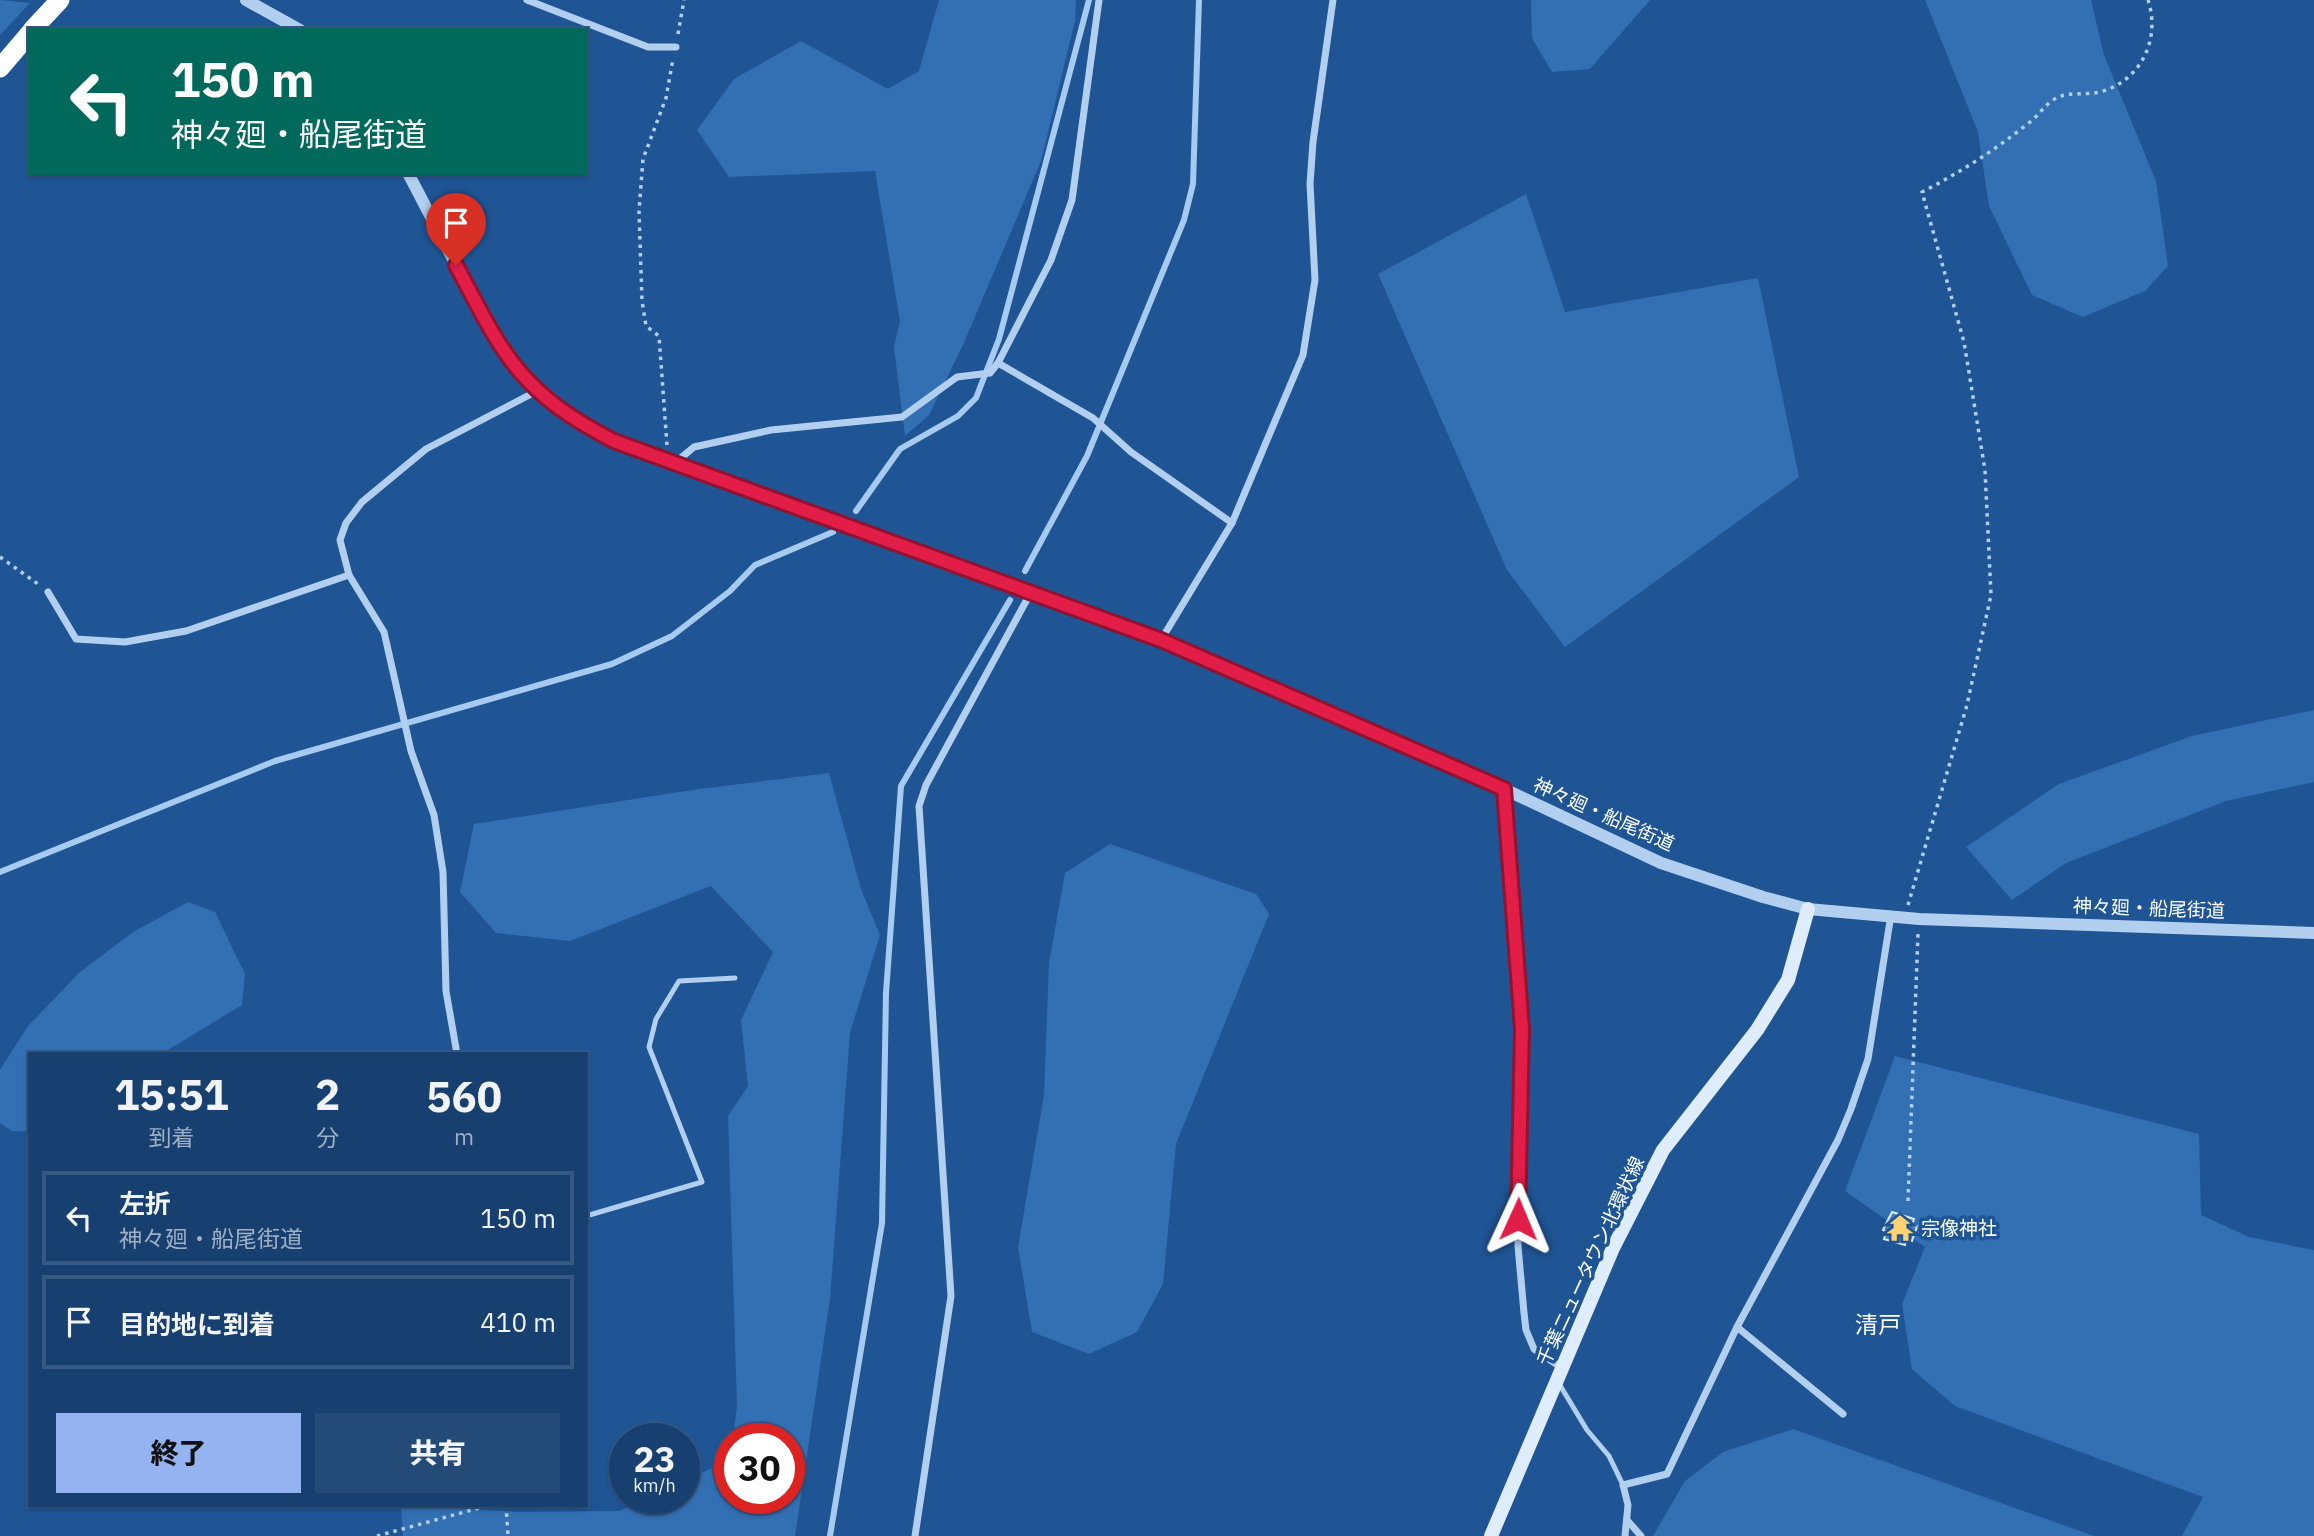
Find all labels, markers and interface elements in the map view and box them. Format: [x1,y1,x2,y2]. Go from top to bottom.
text: 150 m [171,47,315,110]
icon: left [56,56,147,147]
text: 神々廻・船尾街道 [171,113,427,155]
pin [426,193,486,265]
icon: arrive [437,204,475,242]
street label: 神々廻・船尾街道 [1530,772,1678,856]
street label: 神々廻・船尾街道 [2073,893,2225,923]
text: 15:51 [114,1067,229,1122]
text: 2 [315,1067,340,1122]
text: 560 [426,1069,502,1124]
text: m [454,1121,474,1151]
text: 到着 [148,1122,194,1152]
text: 分 [316,1122,339,1152]
street label: 千葉ニュータウン北環状線 [1531,1153,1649,1369]
position arrow [1481,1182,1555,1256]
text: 左折 [119,1186,171,1220]
icon: left [60,1199,98,1237]
text: 150 m [480,1201,556,1235]
temple icon: 宗像神社 [1885,1213,1915,1243]
place label: 宗像神社 [1921,1216,1997,1240]
text: 神々廻・船尾街道 [119,1223,303,1253]
icon: arrive [60,1303,98,1341]
text: 410 m [480,1305,556,1339]
text: 目的地に到着 [119,1307,275,1341]
district label: 清戸 [1855,1309,1901,1339]
button: 終了 [56,1413,301,1493]
button: 共有 [315,1413,560,1493]
speed limit sign: 30 [714,1423,805,1514]
text: 23 [633,1436,676,1482]
text: km/h [633,1474,676,1497]

